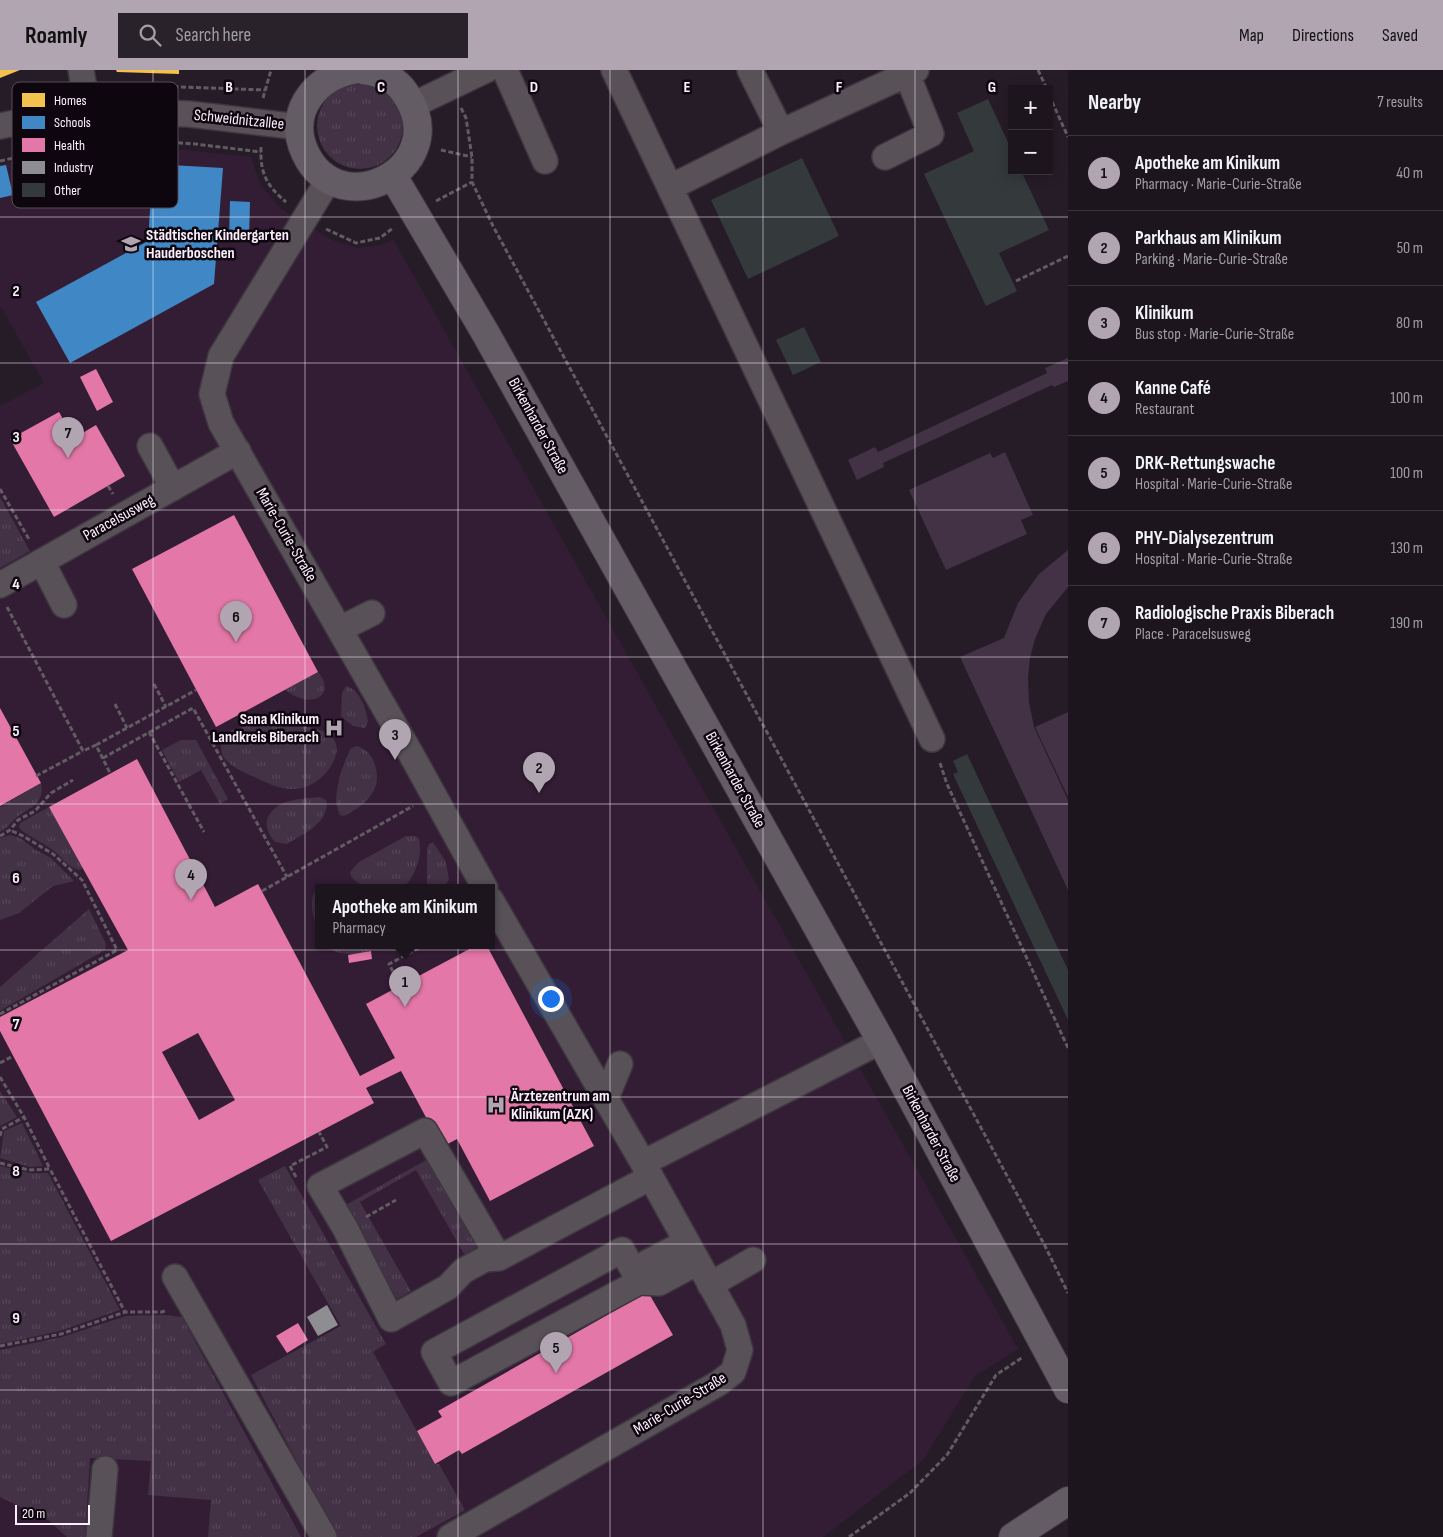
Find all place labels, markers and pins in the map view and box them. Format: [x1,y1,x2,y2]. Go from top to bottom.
place label: Städtischer Kindergarten Hauderboschen [146,226,289,263]
school or university icon: Städtischer Kindergarten Hauderboschen [120,233,142,255]
pin: 7 [52,417,84,458]
pin: 6 [220,601,252,642]
place label: Sana Klinikum Landkreis Biberach [212,710,319,747]
hospital icon: Sana Klinikum Landkreis Biberach [323,717,345,739]
pin: 3 [379,719,411,760]
pin: 2 [523,752,555,793]
pin: 4 [175,859,207,900]
pin: 1 [389,966,421,1007]
place label: Ärztezentrum am Klinikum (AZK) [510,1087,610,1124]
hospital icon: Ärztezentrum am Klinikum (AZK) [485,1094,507,1116]
pin: 5 [540,1332,572,1373]

